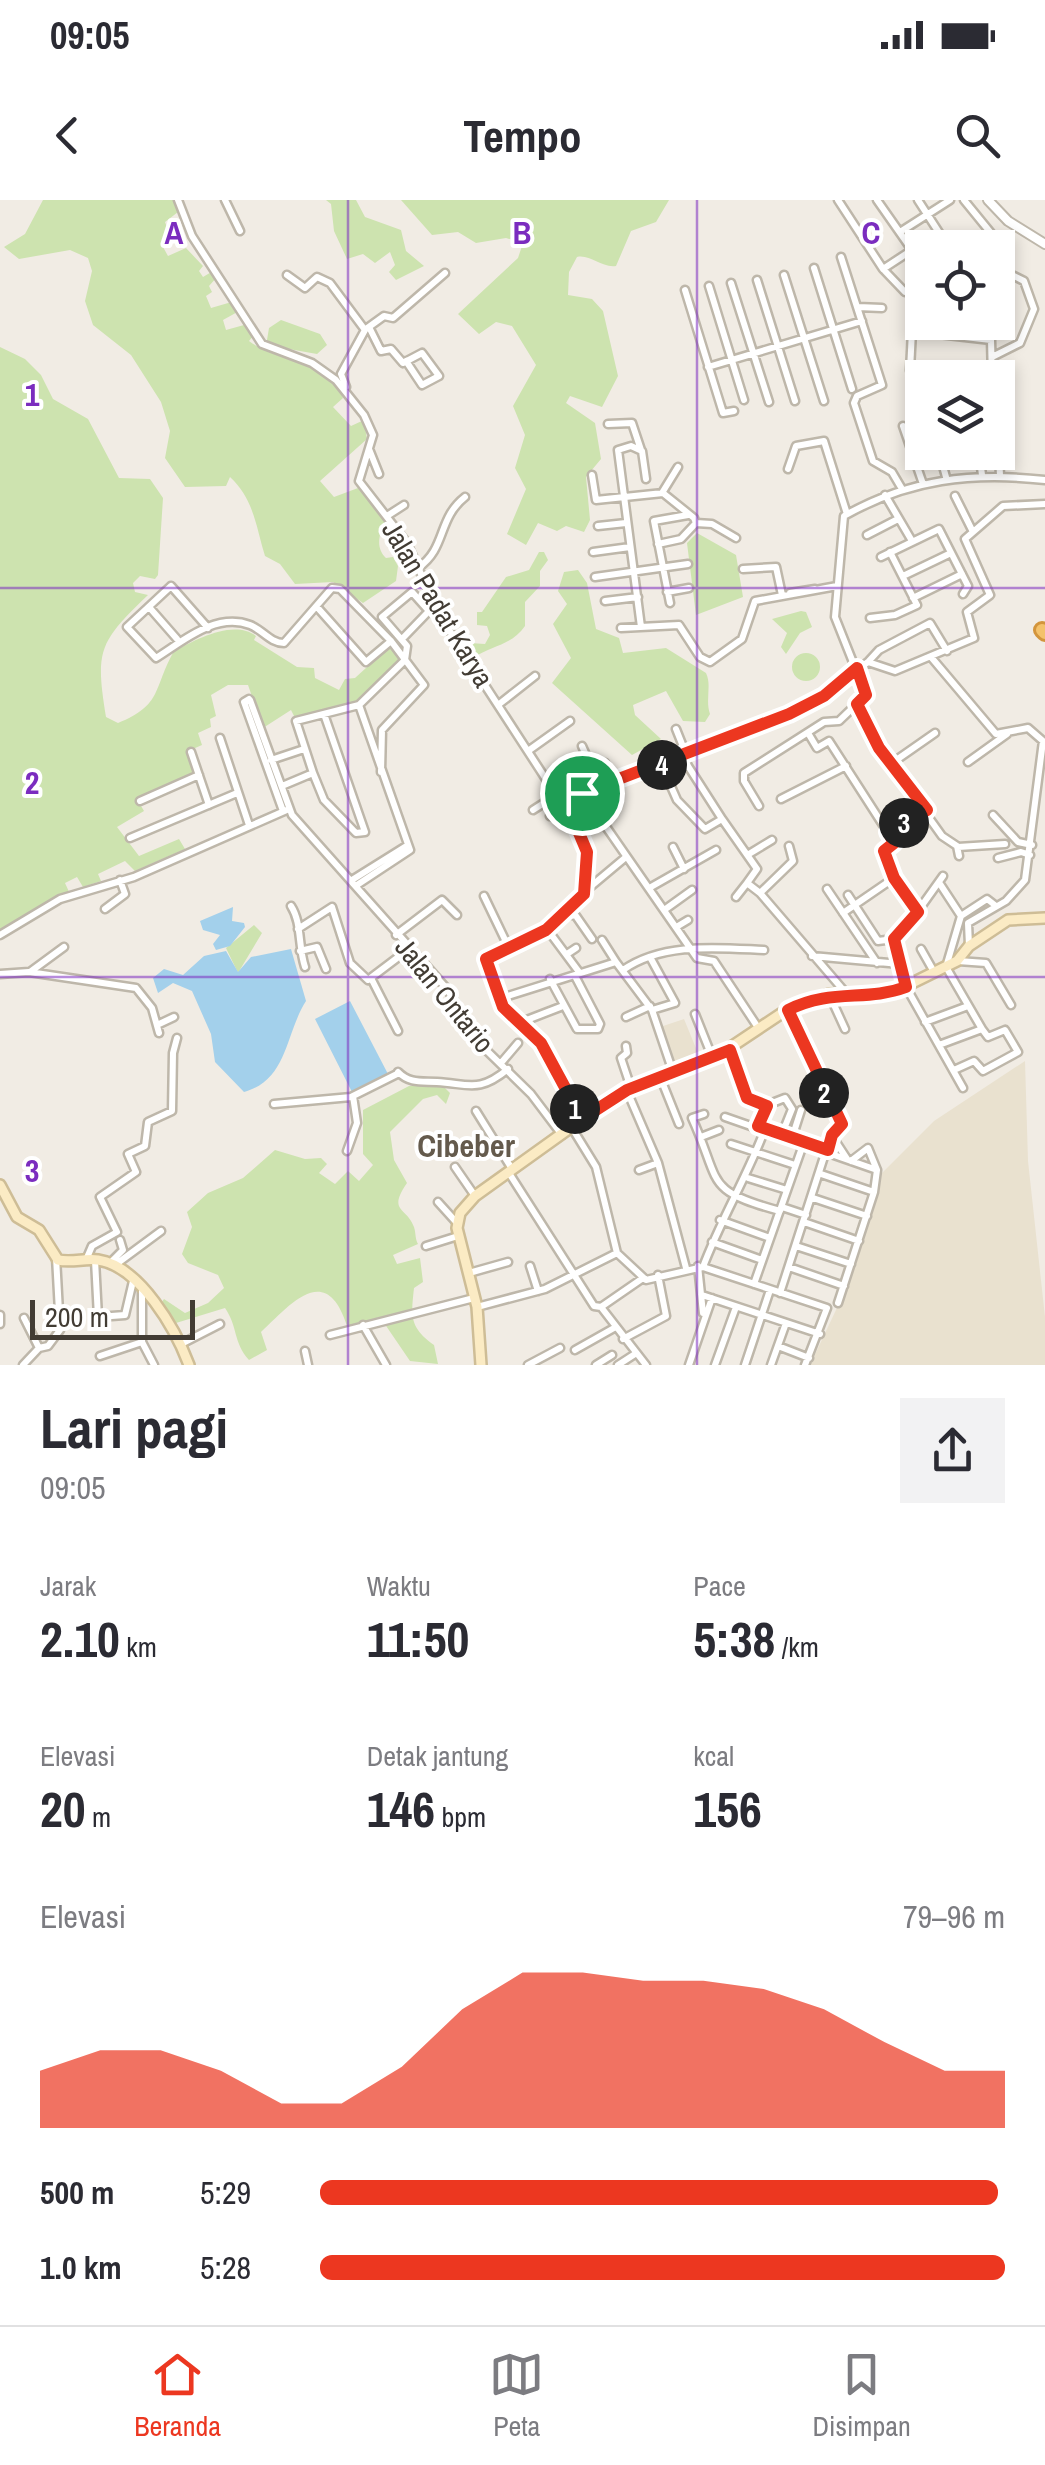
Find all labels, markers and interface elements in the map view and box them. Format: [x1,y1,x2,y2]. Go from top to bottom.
text: 09:05 [50,10,130,61]
text: Tempo [463,105,582,166]
icon: back [40,108,95,163]
icon: search [950,108,1005,163]
text: A [165,211,184,254]
text: B [513,211,531,254]
text: C [862,211,880,254]
map controls [905,230,1015,470]
button: locate [905,230,1015,340]
button: layers [905,360,1015,470]
text: 1 [25,373,40,416]
street label: Jalan Padat Karya [373,514,503,694]
pin: 4 [637,740,687,790]
text: 4 [656,746,668,784]
pin [540,751,625,836]
text: 2 [25,761,39,804]
icon: arrive [555,766,610,821]
pin: 3 [879,798,929,848]
text: 3 [898,804,910,842]
street label: Jalan Ontario [387,929,503,1061]
pin: 2 [799,1068,849,1118]
text: 2 [818,1074,830,1112]
pin: 1 [550,1084,600,1134]
text: 1 [569,1090,581,1128]
district label: Cibeber [417,1124,516,1167]
text: 3 [25,1149,39,1192]
scale bar [30,1295,195,1340]
text: 200 m [45,1298,109,1336]
text: Lari pagi [40,1391,228,1465]
button: share [900,1398,1005,1503]
text: 09:05 [40,1466,106,1509]
text: Jarak [40,1567,96,1605]
text: Waktu [367,1567,431,1605]
text: Pace [693,1567,746,1605]
text: 2.10 [40,1605,120,1673]
text: 11:50 [367,1605,469,1673]
text: 5:38 [693,1605,775,1673]
text: km [120,1628,157,1666]
text: /km [775,1628,819,1666]
text: Elevasi [40,1737,115,1775]
text: Detak jantung [367,1737,508,1775]
text: kcal [693,1737,734,1775]
text: 20 [40,1775,86,1843]
text: 146 [367,1775,435,1843]
text: 156 [693,1775,762,1843]
text: m [86,1798,111,1836]
text: bpm [435,1798,486,1836]
text: Elevasi [40,1895,126,1938]
text: 79–96 m [903,1895,1005,1938]
text: 500 m [40,2171,114,2214]
text: 5:29 [200,2171,251,2214]
text: 1.0 km [40,2246,122,2289]
text: 5:28 [200,2246,251,2289]
tab: Beranda [134,2347,221,2445]
tab: Peta [489,2347,544,2445]
tab: Disimpan [813,2347,911,2445]

